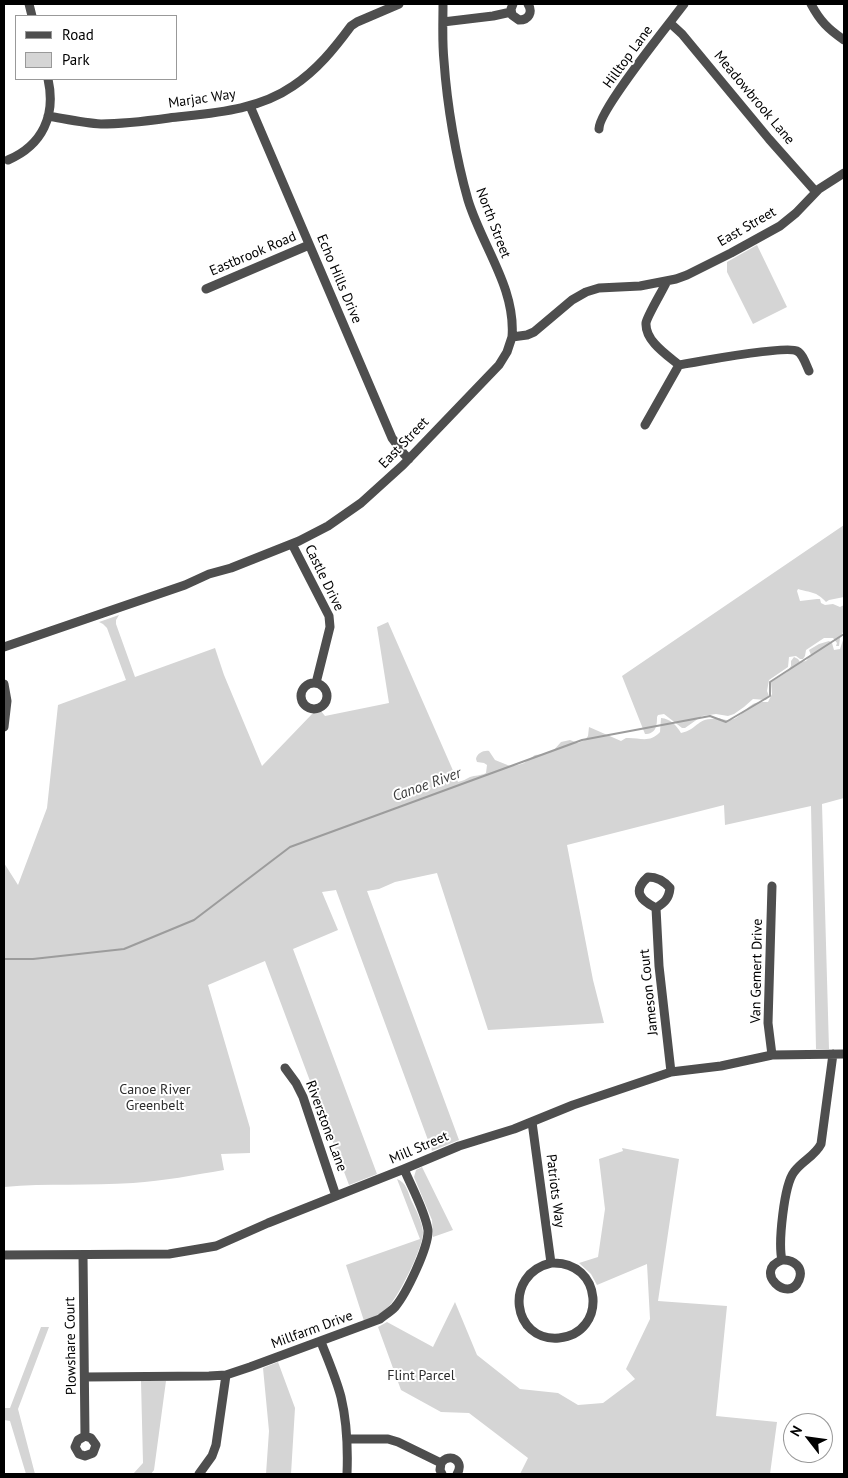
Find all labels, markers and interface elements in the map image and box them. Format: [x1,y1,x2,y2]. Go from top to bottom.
legend [15,15,178,80]
street label: Hilltop Lane [600,22,656,92]
text: Road [62,25,94,44]
street label: Meadowbrook Lane [710,48,798,148]
text: Park [62,50,90,69]
street label: Marjac Way [167,86,237,112]
street label: North Street [472,185,514,261]
street label: East Street [715,204,779,250]
street label: Eastbrook Road [207,228,299,280]
street label: Echo Hills Drive [313,232,365,326]
street label: East Street [376,414,432,472]
street label: Castle Drive [301,542,347,614]
water label: Canoe River [390,764,464,806]
street label: Van Gemert Drive [748,918,766,1024]
street label: Jameson Court [636,948,662,1036]
street label: Riverstone Lane [302,1078,350,1174]
park label: Canoe River Greenbelt [119,1082,191,1114]
street label: Mill Street [387,1128,451,1168]
street label: Patriots Way [542,1153,568,1229]
street label: Plowshare Court [62,1297,80,1395]
street label: Millfarm Drive [269,1307,355,1353]
park label: Flint Parcel [387,1368,455,1384]
north arrow [783,1413,833,1463]
text: N [786,1423,806,1439]

